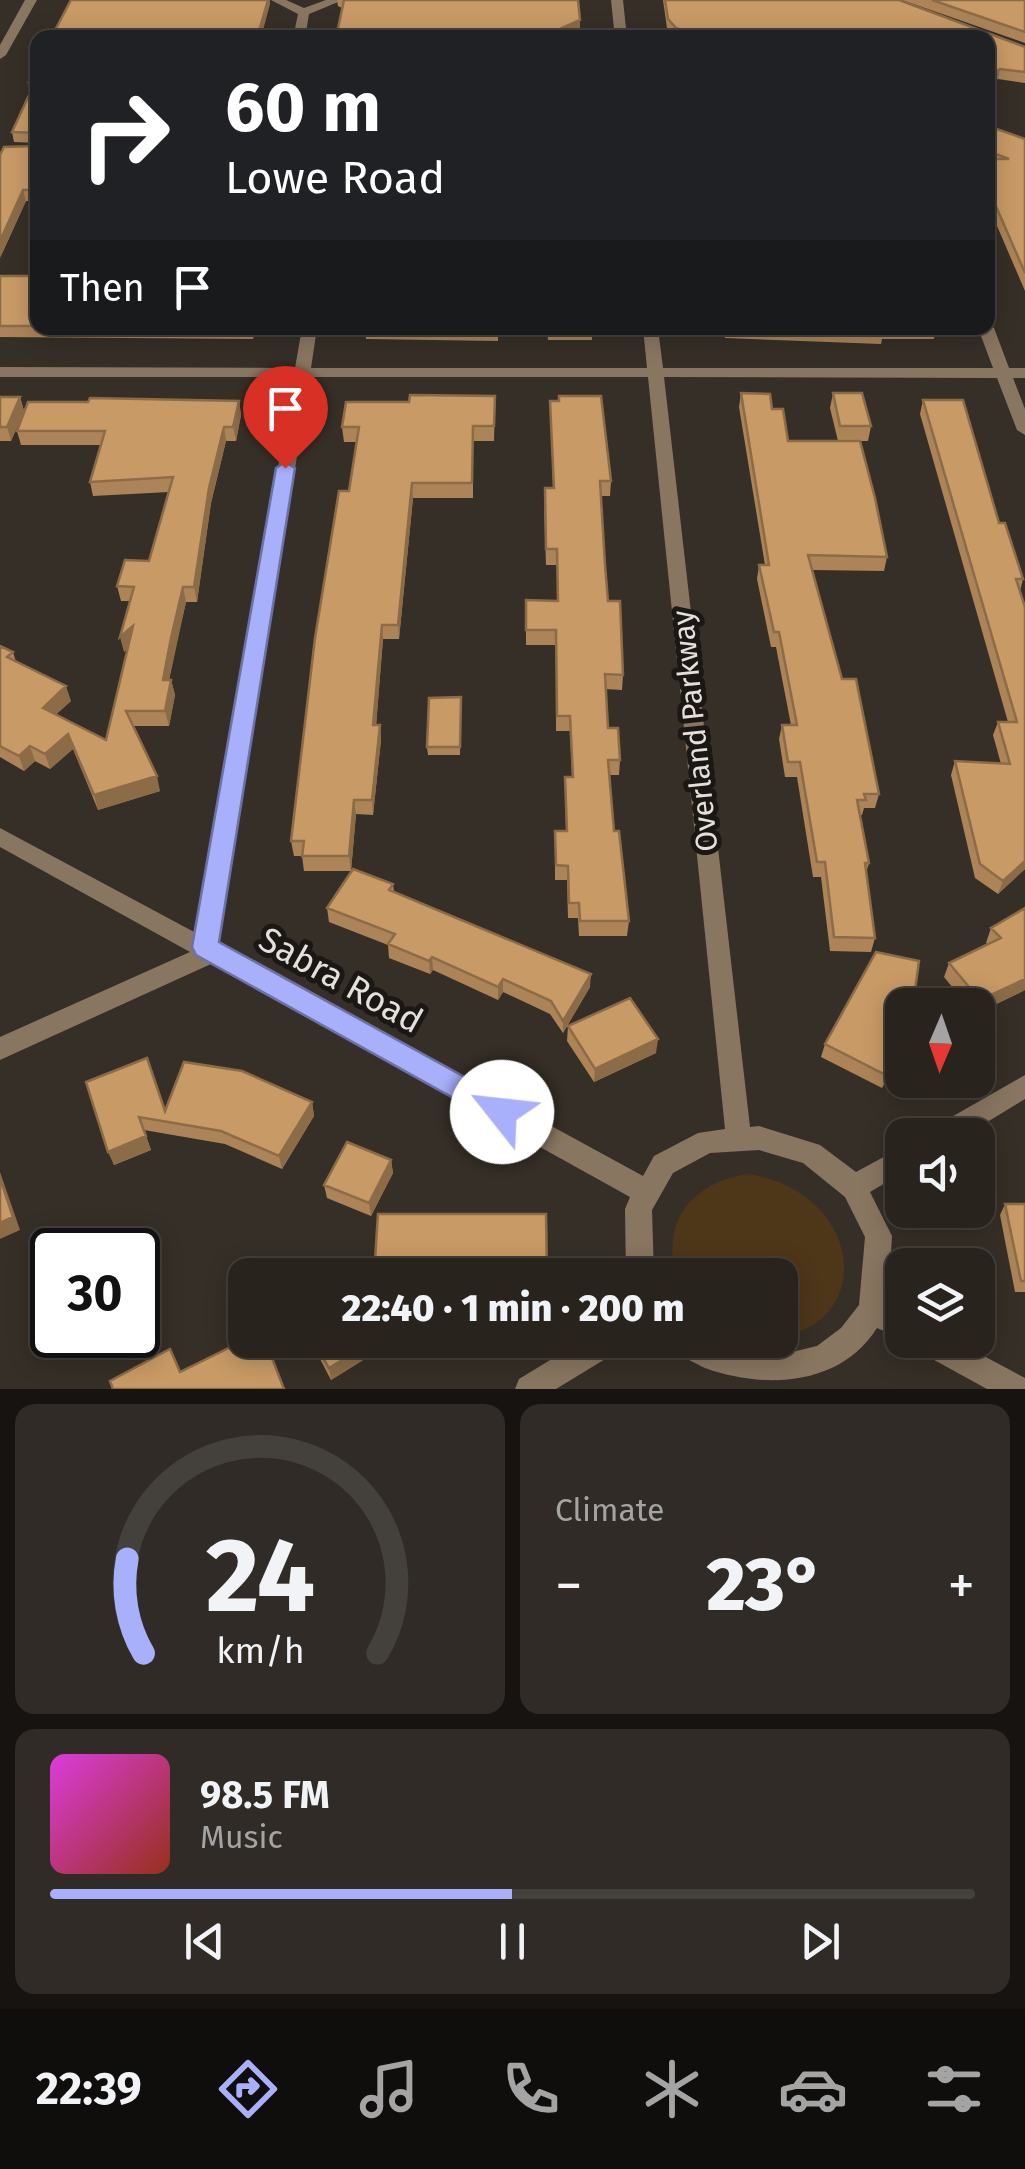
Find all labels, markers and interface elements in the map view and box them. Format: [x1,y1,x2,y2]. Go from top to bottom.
text: 60 m [225,66,381,150]
icon: right [60,70,190,200]
text: Lowe Road [225,151,445,205]
icon: arrive [165,260,220,315]
text: Then [60,265,145,311]
pin [243,366,328,469]
icon: arrive [258,381,313,436]
street label: Overland Parkway [664,608,726,854]
street label: Sabra Road [252,918,430,1042]
north arrow [885,988,995,1098]
map controls [885,988,995,1358]
position arrow [450,1060,554,1164]
button: sound [885,1118,995,1228]
speed limit sign: 30 [30,1228,160,1358]
button: layers [885,1248,995,1358]
text: 22:40 · 1 min · 200 m [342,1285,684,1331]
text: Climate [555,1491,664,1529]
text: 24 [205,1514,315,1639]
text: 23° [706,1540,824,1630]
text: − [555,1553,583,1619]
text: + [948,1553,975,1619]
text: km/h [216,1630,304,1672]
text: 98.5 FM [200,1772,330,1818]
text: Music [200,1818,283,1856]
icon: previous [177,1914,232,1969]
icon: pause [485,1914,540,1969]
icon: next [793,1914,848,1969]
icon: directions [213,2054,283,2124]
icon: music [354,2054,424,2124]
icon: phone [496,2054,566,2124]
icon: climate [637,2054,707,2124]
icon: car [778,2054,848,2124]
icon: filters [919,2054,989,2124]
text: 22:39 [36,2062,142,2116]

